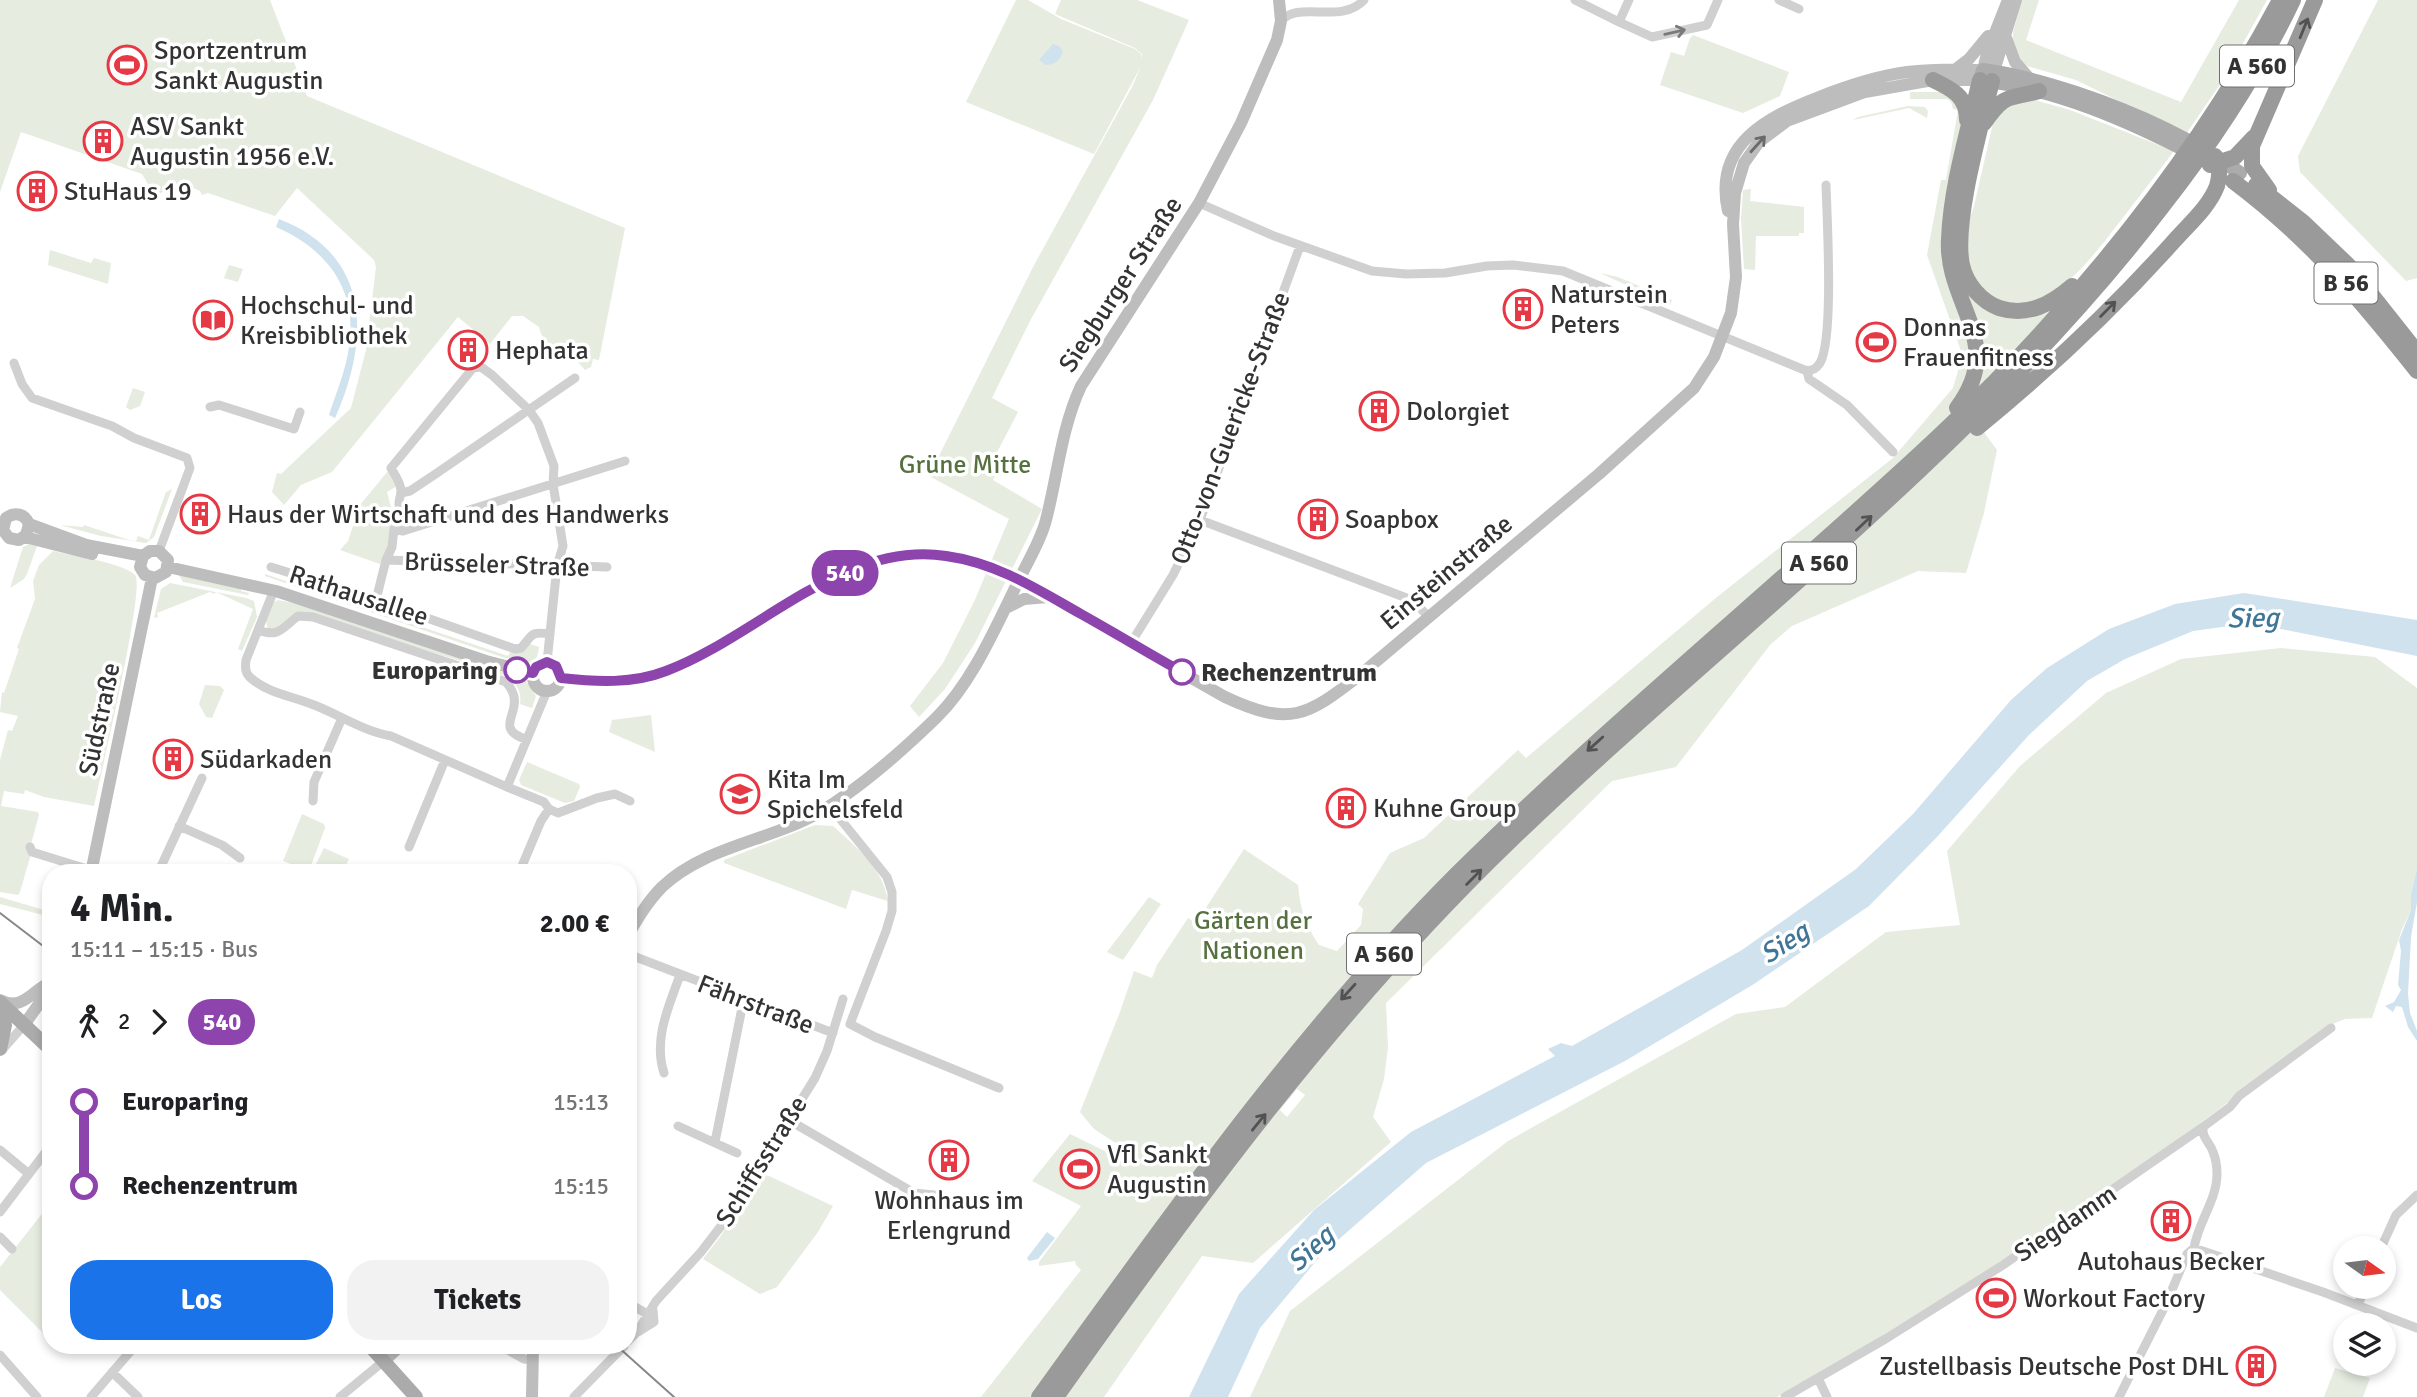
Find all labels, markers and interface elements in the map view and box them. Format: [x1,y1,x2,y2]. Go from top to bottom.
one-way arrow [2298,18,2311,39]
one-way arrow [1663,25,1686,39]
place label: Sportzentrum Sankt Augustin [154,35,323,97]
sports icon: Sportzentrum Sankt Augustin [106,44,148,86]
road number: A 560 [2220,46,2294,86]
place label: ASV Sankt Augustin 1956 e.V. [130,111,334,173]
building icon: ASV Sankt Augustin 1956 e.V. [82,120,124,162]
one-way arrow [1750,135,1766,153]
building icon: StuHaus 19 [16,170,58,212]
place label: StuHaus 19 [64,176,192,208]
street label: Siegburger Straße [1052,191,1190,378]
road number: B 56 [2314,262,2378,304]
place label: Naturstein Peters [1550,279,1668,341]
street label: Otto-von-Guericke-Straße [1164,288,1298,569]
building icon: Naturstein Peters [1502,288,1544,330]
place label: Hochschul- und Kreisbibliothek [240,290,414,352]
library icon: Hochschul- und Kreisbibliothek [192,299,234,341]
one-way arrow [2099,300,2116,317]
place label: Donnas Frauenfitness [1903,312,2054,374]
sports icon: Donnas Frauenfitness [1855,321,1897,363]
building icon: Hephata [447,329,489,371]
place label: Hephata [495,335,589,367]
building icon: Dolorgiet [1358,390,1400,432]
place label: Dolorgiet [1406,396,1509,428]
park label: Grüne Mitte [899,449,1031,481]
building icon: Haus der Wirtschaft und des Handwerks [179,493,221,535]
building icon: Soapbox [1297,498,1339,540]
place label: Haus der Wirtschaft und des Handwerks [227,499,669,531]
place label: Soapbox [1345,504,1439,536]
street label: Einsteinstraße [1374,508,1519,637]
one-way arrow [1855,515,1872,532]
road number: A 560 [1782,542,1856,584]
street label: Brüsseler Straße [403,546,590,584]
line badge: 540 [805,550,885,596]
street label: Rathausallee [285,558,432,633]
text: 540 [826,558,864,588]
water label: Sieg [2227,601,2281,635]
place label: Europaring [372,655,498,687]
marker: Europaring [504,657,530,683]
place label: Rechenzentrum [1201,657,1377,689]
marker: Rechenzentrum [1169,659,1195,685]
street label: Südstraße [72,660,128,779]
one-way arrow [1586,736,1604,752]
building icon: Südarkaden [152,738,194,780]
place label: Südarkaden [200,744,332,776]
place label: Kita Im Spichelsfeld [767,764,903,826]
school or university icon: Kita Im Spichelsfeld [719,773,761,815]
building icon: Kuhne Group [1325,787,1367,829]
place label: Kuhne Group [1373,793,1517,825]
one-way arrow [1465,869,1482,886]
text: 4 Min. [70,885,174,932]
park label: Gärten der Nationen [1194,905,1312,967]
text: 2.00 € [540,908,609,940]
water label: Sieg [1753,913,1817,971]
road number: A 560 [1347,934,1421,974]
text: 15:11 – 15:15 · Bus [70,935,258,964]
street label: Fährstraße [693,968,818,1042]
one-way arrow [1340,983,1357,1000]
icon: walk [70,1003,108,1041]
icon: forward [140,1003,178,1041]
text: 2 [118,1007,130,1036]
text: 540 [202,1007,241,1037]
text: Europaring [122,1086,248,1118]
text: 15:13 [553,1088,609,1117]
street label: Schiffsstraße [709,1090,815,1233]
one-way arrow [1251,1113,1267,1131]
building icon: Wohnhaus im Erlengrund [928,1139,970,1181]
place label: Vfl Sankt Augustin [1107,1139,1207,1201]
sports icon: Vfl Sankt Augustin [1059,1148,1101,1190]
text: Rechenzentrum [122,1170,298,1202]
text: 15:15 [553,1172,609,1201]
street label: Siegdamm [2008,1178,2123,1270]
place label: Wohnhaus im Erlengrund [874,1185,1024,1247]
building icon: Autohaus Becker [2150,1200,2192,1242]
water label: Sieg [1280,1217,1343,1279]
north arrow [2333,1236,2396,1298]
map controls [2333,1236,2396,1376]
place label: Autohaus Becker [2078,1246,2265,1278]
button: Los [70,1260,333,1340]
button: Tickets [347,1260,609,1340]
sports icon: Workout Factory [1975,1277,2017,1319]
place label: Workout Factory [2023,1283,2205,1315]
button: layers [2333,1313,2396,1376]
building icon: Zustellbasis Deutsche Post DHL [2235,1345,2277,1387]
place label: Zustellbasis Deutsche Post DHL [1879,1351,2229,1383]

